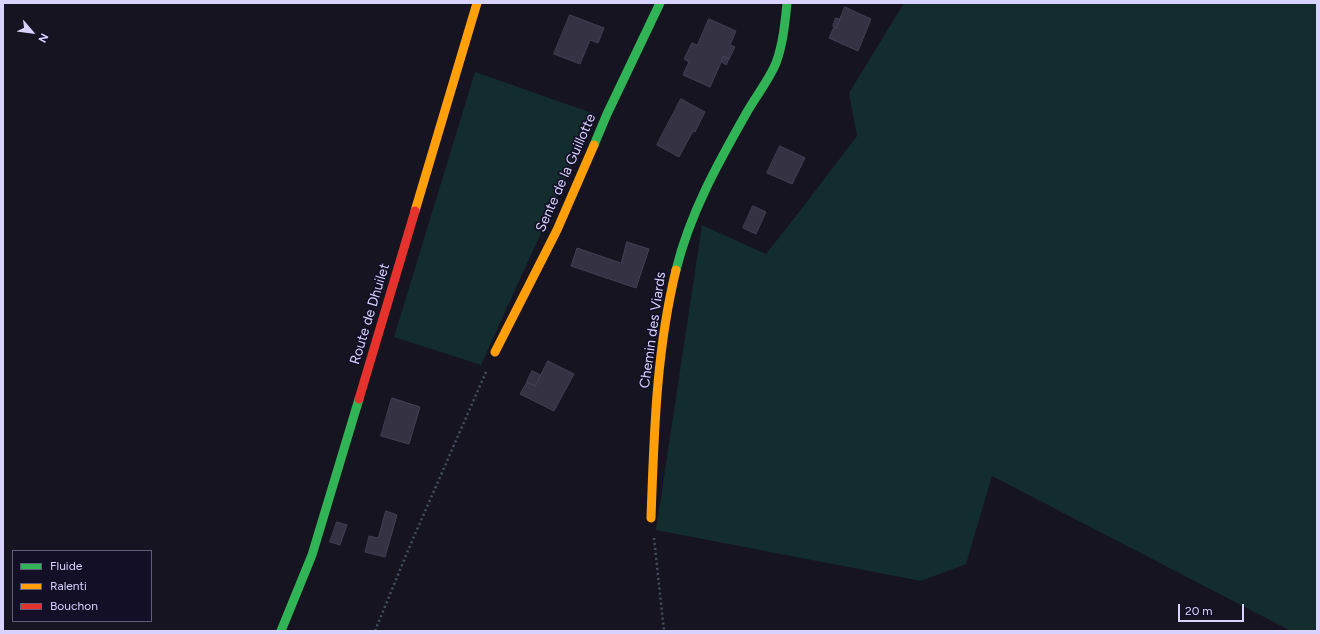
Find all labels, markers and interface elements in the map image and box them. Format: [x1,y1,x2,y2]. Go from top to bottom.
north arrow [12,12,52,52]
text: N [35,31,51,45]
street label: Sente de la Guillotte [532,111,600,235]
street label: Route de Dhuilet [347,261,393,367]
street label: Chemin des Viards [637,271,669,389]
legend [12,550,152,622]
text: Fluide [50,559,82,573]
text: Ralenti [50,579,87,593]
scale bar [1180,596,1246,622]
text: Bouchon [50,599,98,613]
text: 20 m [1185,604,1213,618]

